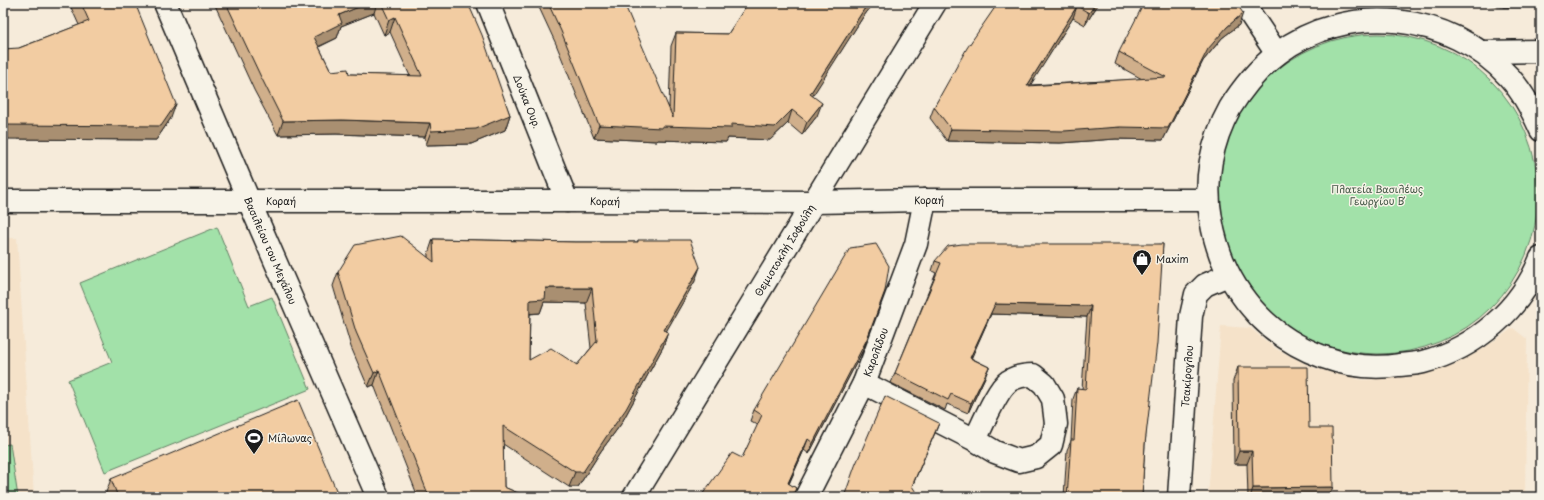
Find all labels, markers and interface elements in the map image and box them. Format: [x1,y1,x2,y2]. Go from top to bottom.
street label: Δούκα Ουρ. [510,72,545,130]
park label: Πλατεία Βασιλέως Γεωργίου Β΄ [1331,181,1423,208]
street label: Κοραή [914,192,944,208]
street label: Κοραή [266,193,296,209]
street label: Κοραή [590,193,620,209]
street label: Βασιλείου του Μεγάλου [241,194,301,307]
street label: Θεμιστοκλή Σοφούλη [750,201,818,299]
shop icon: Maxim [1131,248,1153,276]
place label: Maxim [1156,251,1189,266]
street label: Καρολίδου [859,325,891,378]
street label: Τσακίρογλου [1177,344,1196,408]
sports icon: Μίλωνας [243,427,265,455]
place label: Μίλωνας [268,430,312,445]

